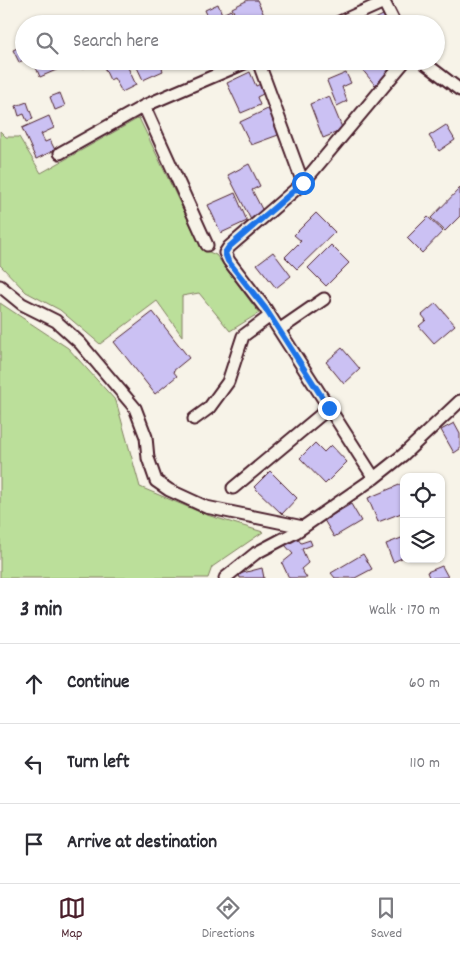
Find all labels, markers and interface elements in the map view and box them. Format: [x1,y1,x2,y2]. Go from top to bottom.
search box [15,15,445,70]
icon: search [33,29,61,57]
text: Search here [73,29,159,56]
route start [292,172,315,195]
route end [318,397,341,420]
map controls [400,473,445,563]
button: locate [400,473,445,518]
button: layers [400,518,445,563]
text: 3 min [20,596,62,626]
text: Walk · 170 m [369,599,440,622]
icon: ahead [20,670,48,698]
text: Continue [67,670,129,697]
text: 60 m [409,672,440,695]
icon: left [20,750,48,778]
text: Turn left [67,750,130,777]
text: 110 m [410,752,440,775]
icon: arrive [20,830,48,858]
text: Arrive at destination [67,830,217,857]
tab: Map [58,894,86,944]
tab: Directions [202,894,255,944]
tab: Saved [371,894,402,944]

